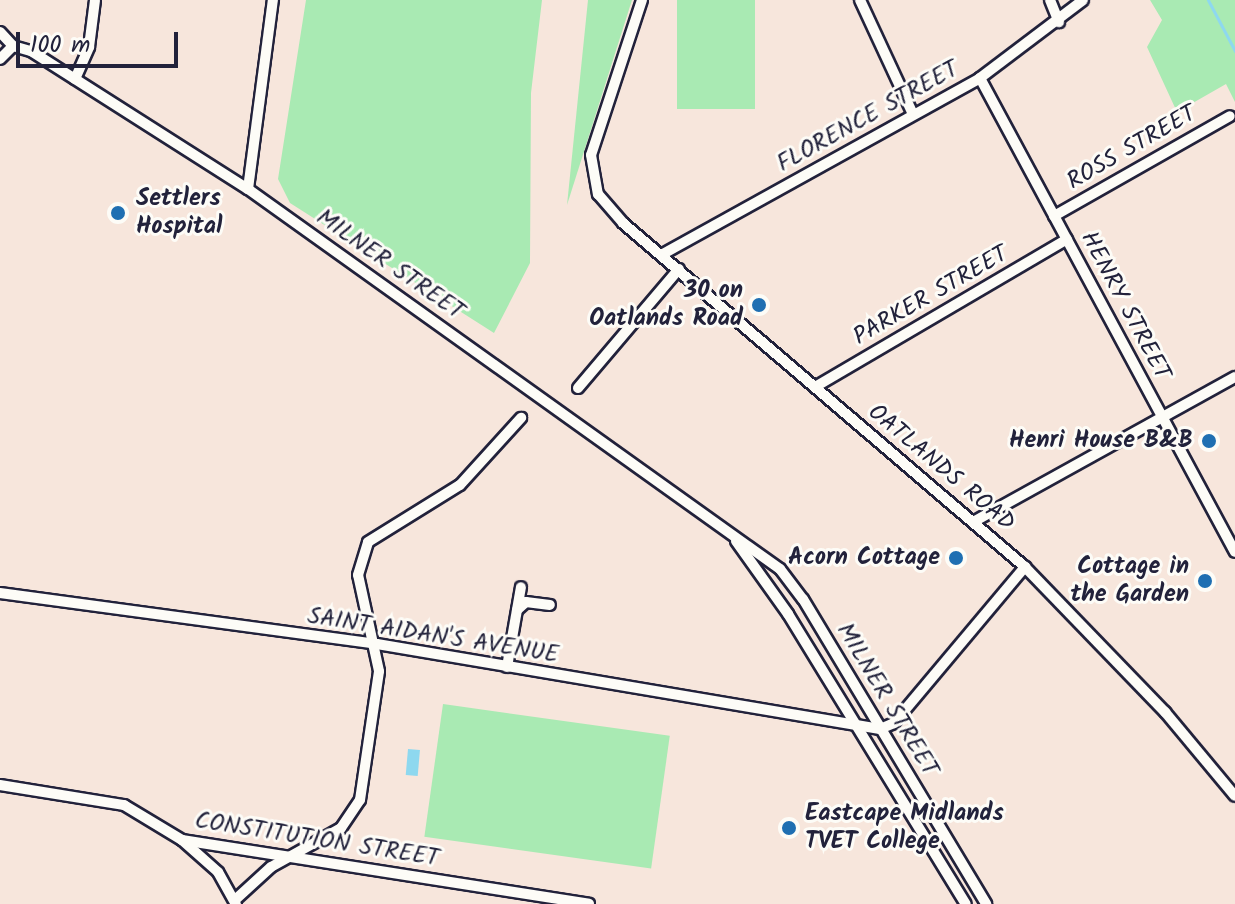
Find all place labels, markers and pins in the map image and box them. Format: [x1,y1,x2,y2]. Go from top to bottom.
place label: Settlers Hospital [136,185,222,241]
marker: Settlers Hospital [107,202,129,224]
place label: 30 on Oatlands Road [589,277,743,333]
marker: 30 on Oatlands Road [750,296,768,314]
place label: Henri House B&B [1009,427,1193,455]
marker: Henri House B&B [1200,432,1218,450]
place label: Acorn Cottage [788,544,940,572]
marker: Acorn Cottage [947,549,965,567]
place label: Cottage in the Garden [1071,553,1189,609]
marker: Cottage in the Garden [1196,572,1214,590]
place label: Eastcape Midlands TVET College [805,800,1004,856]
marker: Eastcape Midlands TVET College [780,819,798,837]

